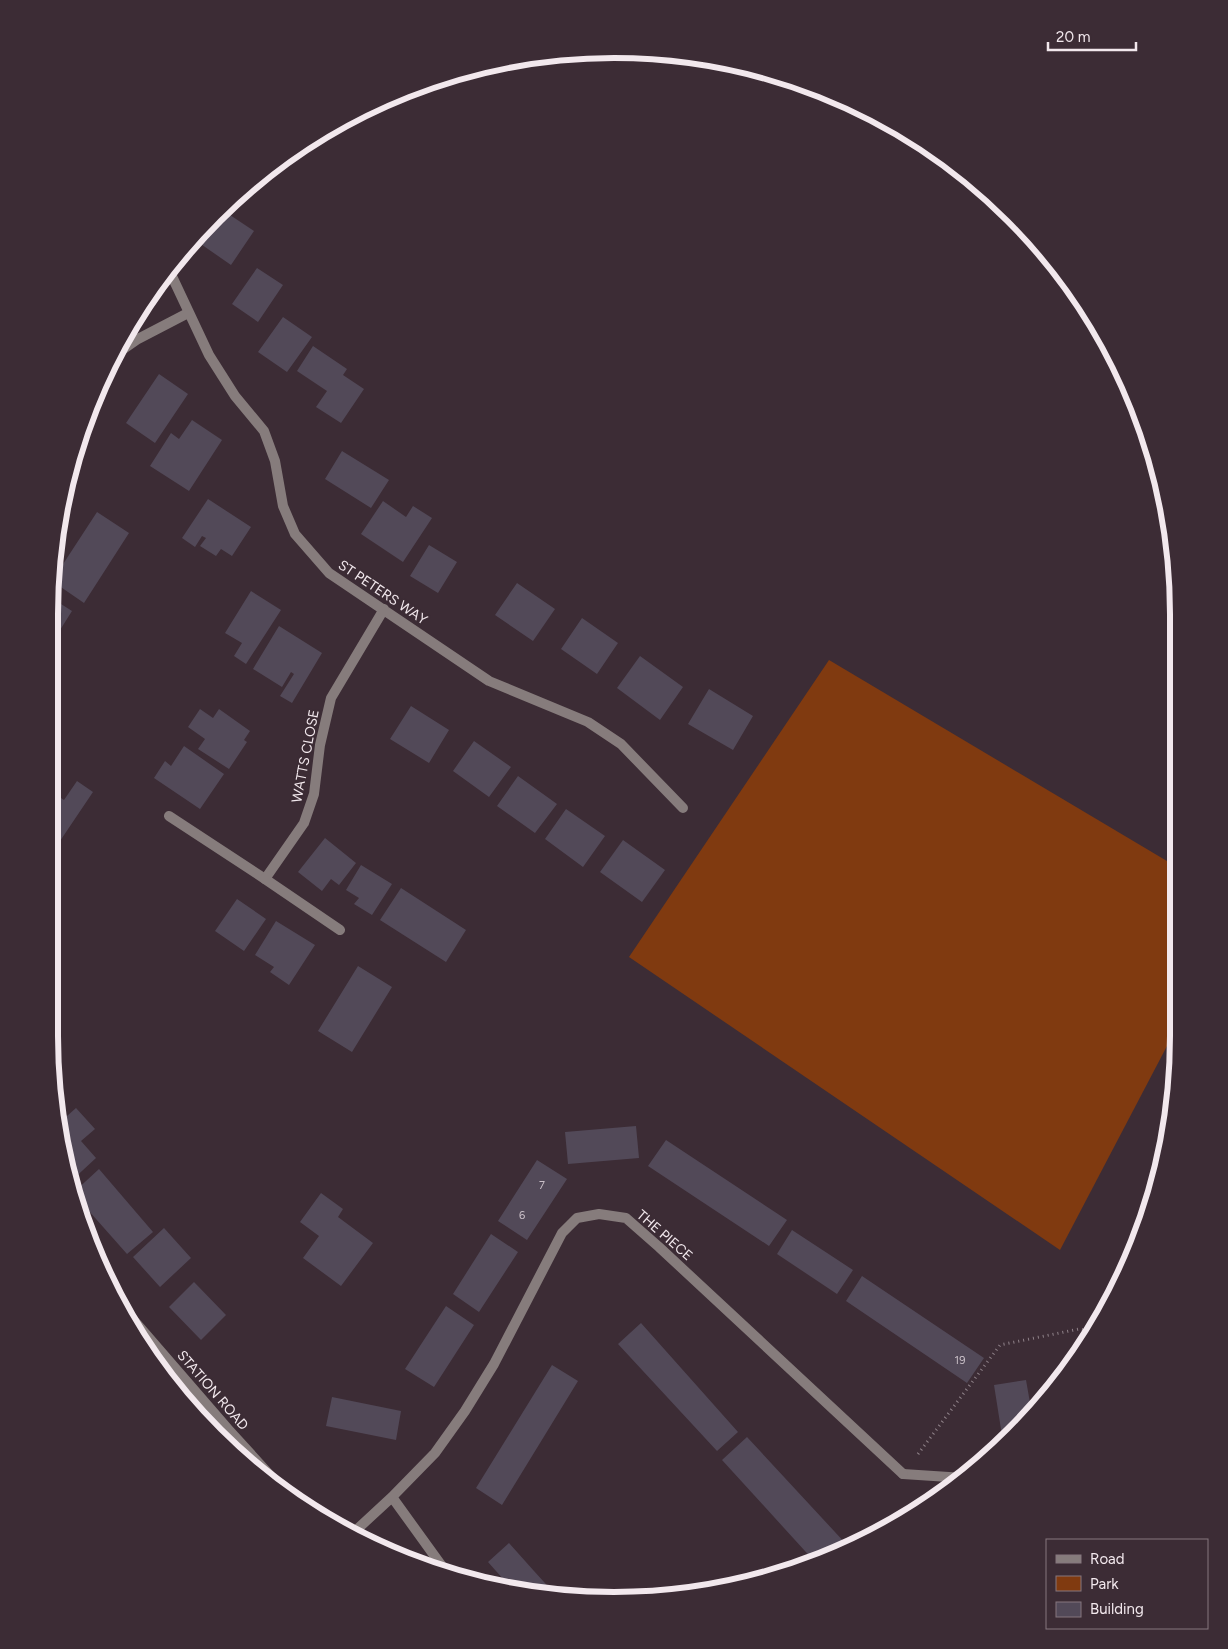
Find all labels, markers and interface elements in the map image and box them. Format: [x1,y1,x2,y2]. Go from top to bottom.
scale bar [1048,20,1136,52]
text: 20 m [1056,28,1090,46]
street label: ST PETERS WAY [335,556,431,629]
street label: WATTS CLOSE [288,708,323,804]
house number: 7 [539,1179,545,1192]
street label: THE PIECE [633,1206,696,1264]
house number: 6 [519,1209,525,1222]
street label: STATION ROAD [173,1347,252,1434]
house number: 19 [955,1354,965,1367]
legend [1046,1539,1208,1629]
text: Road [1090,1550,1125,1568]
text: Park [1090,1575,1119,1593]
text: Building [1090,1600,1144,1618]

